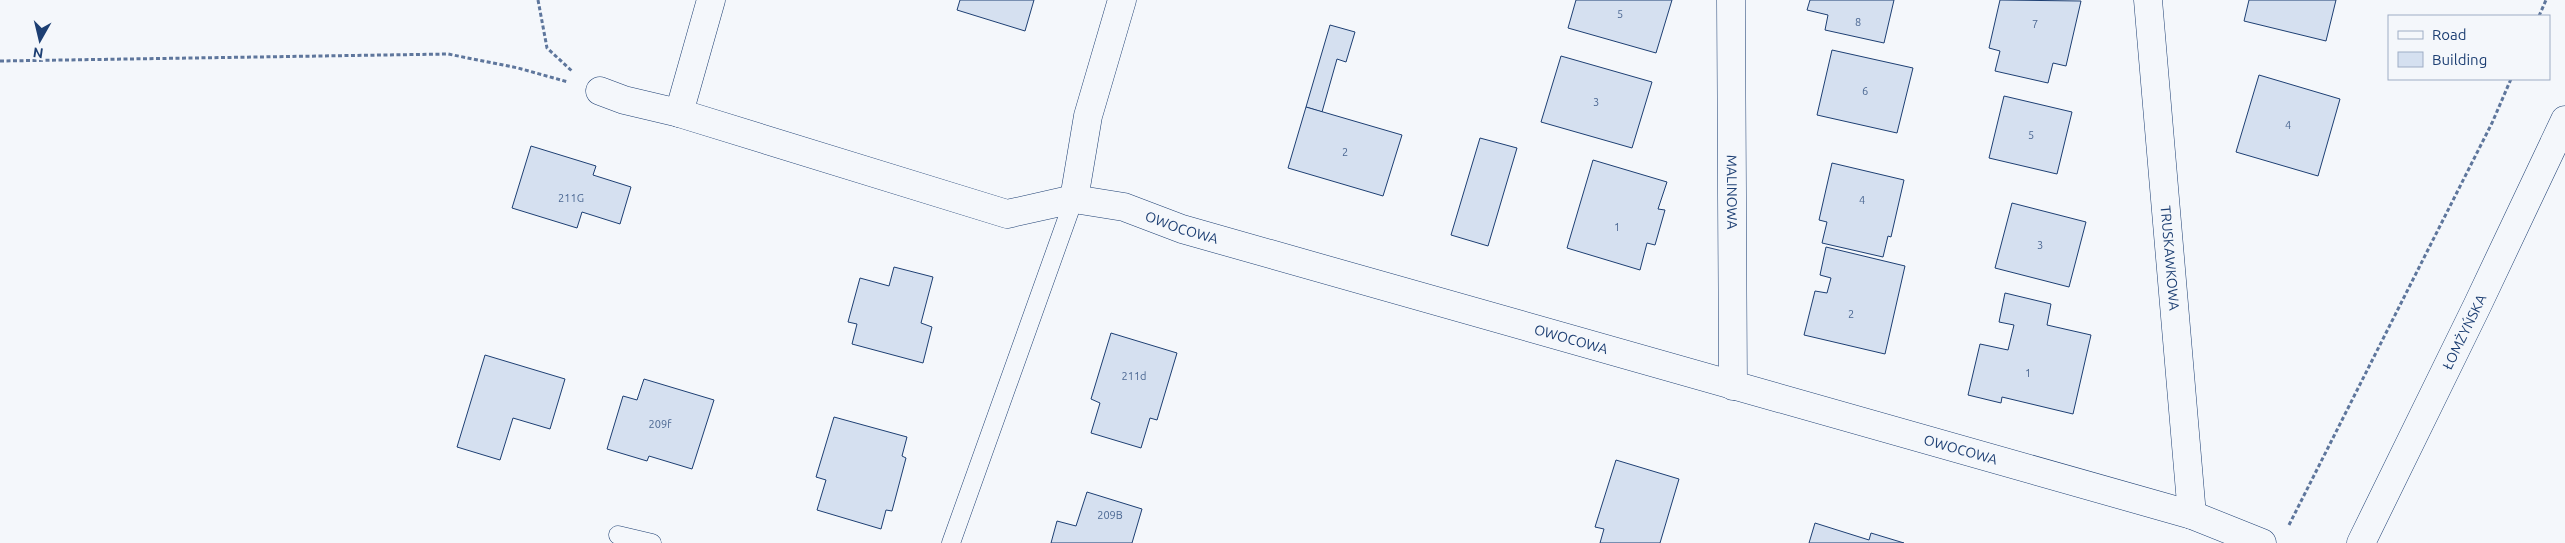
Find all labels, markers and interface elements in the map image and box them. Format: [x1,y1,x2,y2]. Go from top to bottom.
house number: 5 [1617,8,1623,20]
north arrow [15,15,65,65]
legend [2388,15,2550,80]
house number: 8 [1855,16,1861,28]
house number: 7 [2032,18,2038,30]
text: Road [2432,26,2467,43]
text: N [32,44,44,62]
text: Building [2432,51,2487,68]
house number: 6 [1862,85,1868,97]
house number: 3 [1593,96,1599,108]
house number: 4 [2285,119,2291,131]
house number: 5 [2028,129,2034,141]
house number: 2 [1342,146,1348,158]
street label: MALINOWA [1724,155,1740,229]
house number: 211G [558,192,584,204]
house number: 4 [1859,194,1865,206]
street label: TRUSKAWKOWA [2158,205,2182,311]
street label: OWOCOWA [1143,208,1220,247]
house number: 1 [1614,221,1620,233]
house number: 3 [2037,239,2043,251]
street label: ŁOMŻYŃSKA [2439,292,2489,372]
house number: 2 [1848,308,1854,320]
street label: OWOCOWA [1532,321,1610,357]
house number: 1 [2025,367,2031,379]
house number: 211d [1121,370,1147,382]
house number: 209f [649,418,672,430]
street label: OWOCOWA [1922,431,1999,468]
house number: 209B [1097,509,1123,521]

